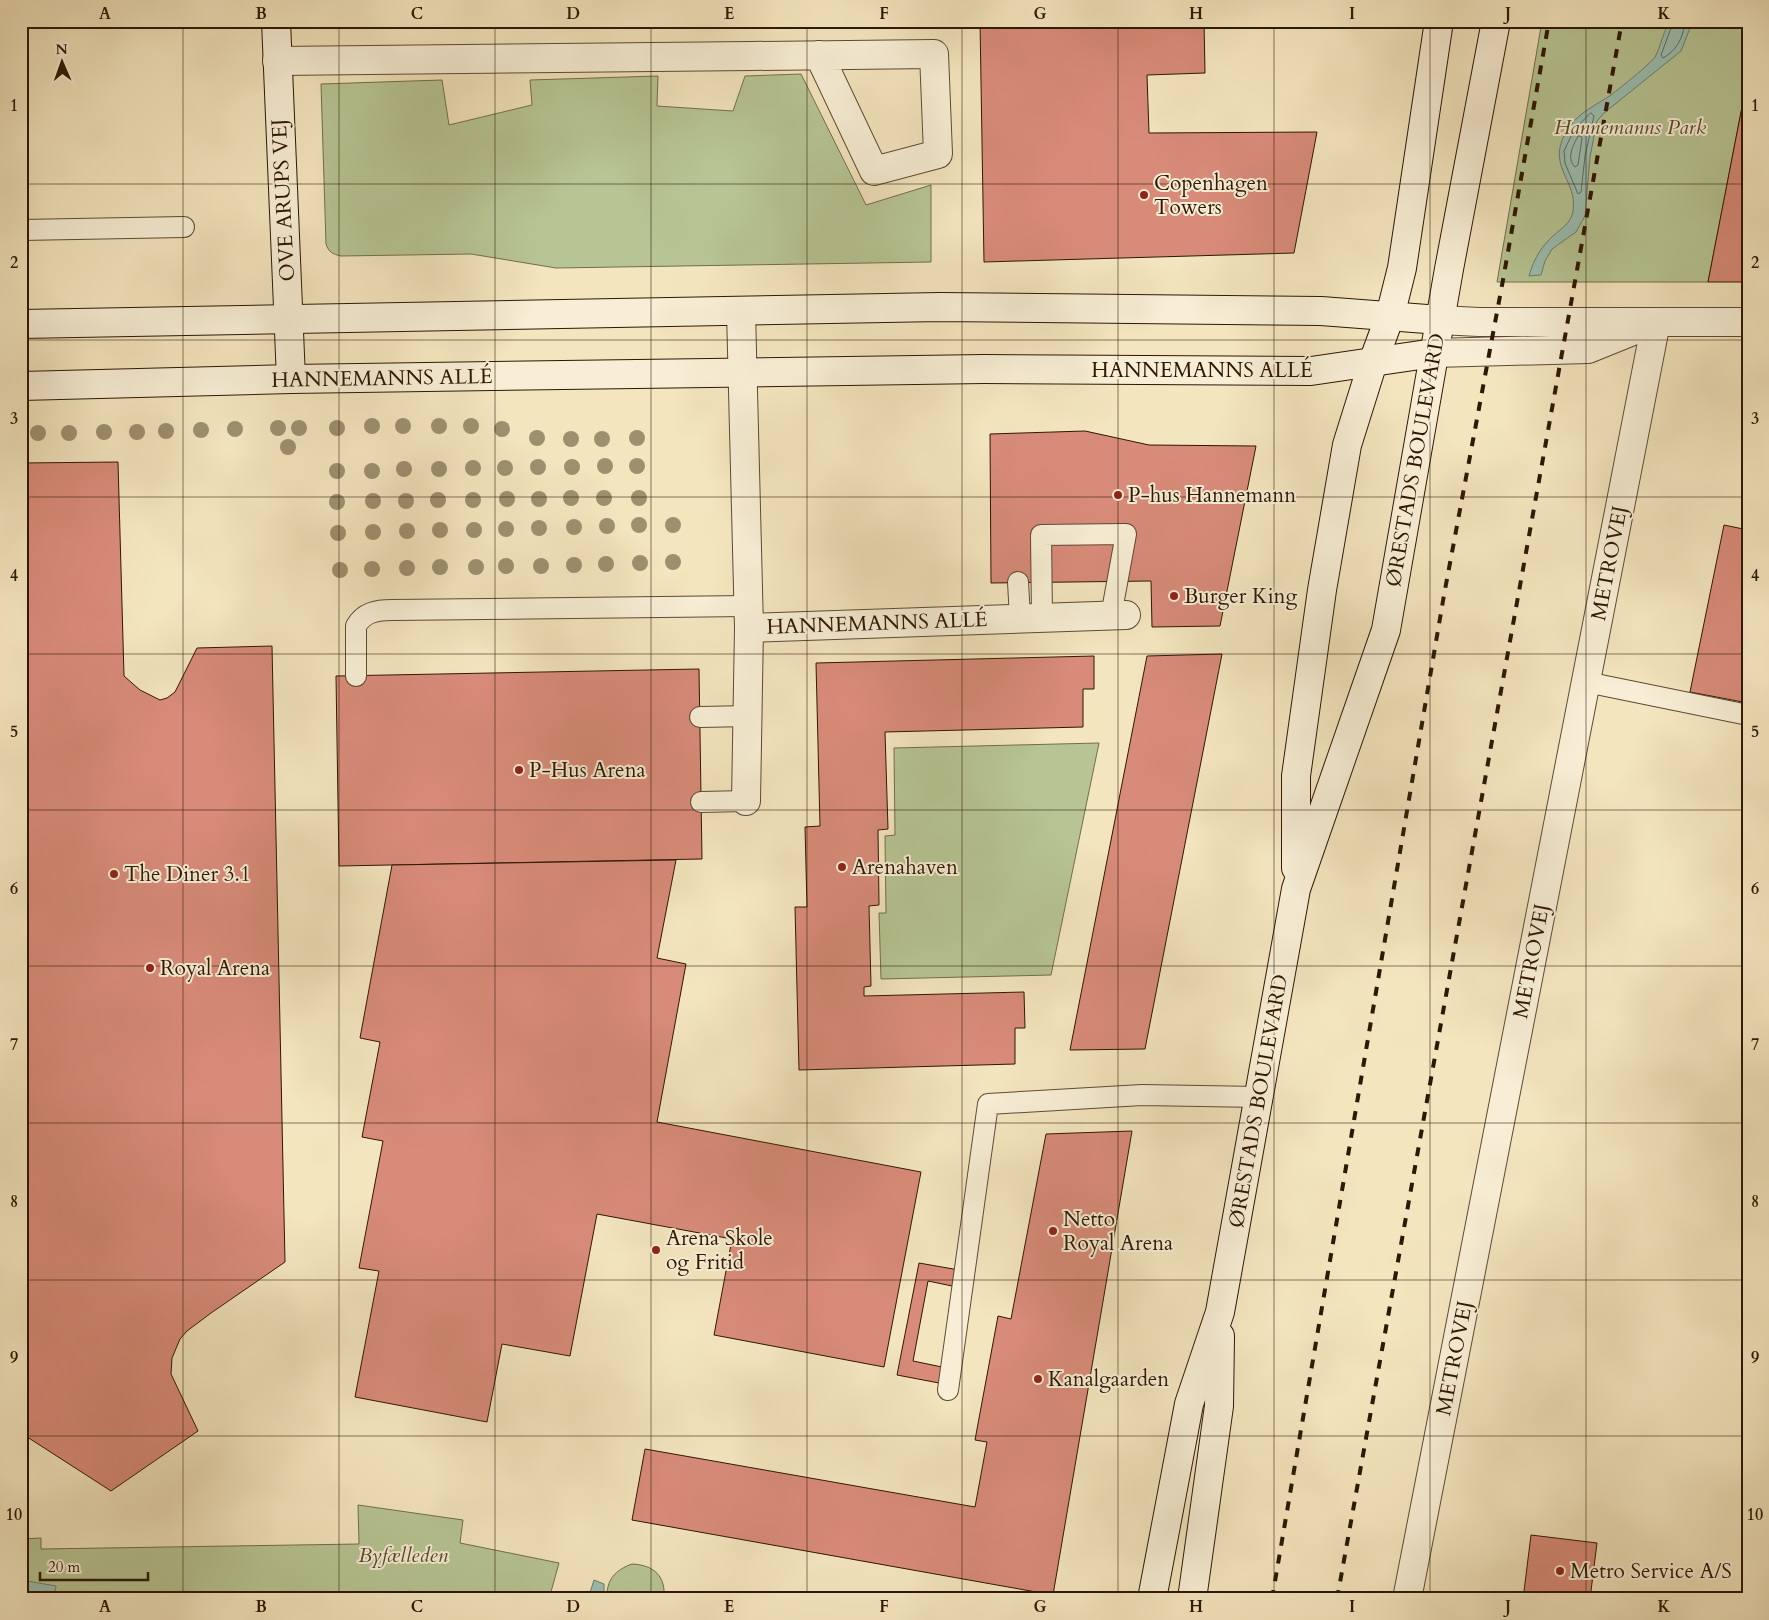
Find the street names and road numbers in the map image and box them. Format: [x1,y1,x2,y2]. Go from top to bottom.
street label: OVE ARUPS VEJ [265,118,302,282]
street label: ØRESTADS BOULEVARD [1379,331,1452,589]
street label: HANNEMANNS ALLÉ [1091,356,1313,385]
street label: HANNEMANNS ALLÉ [271,362,493,395]
street label: METROVEJ [1584,503,1635,623]
street label: HANNEMANNS ALLÉ [766,605,988,642]
street label: METROVEJ [1506,901,1557,1021]
street label: ØRESTADS BOULEVARD [1222,972,1295,1230]
street label: METROVEJ [1429,1298,1480,1418]

